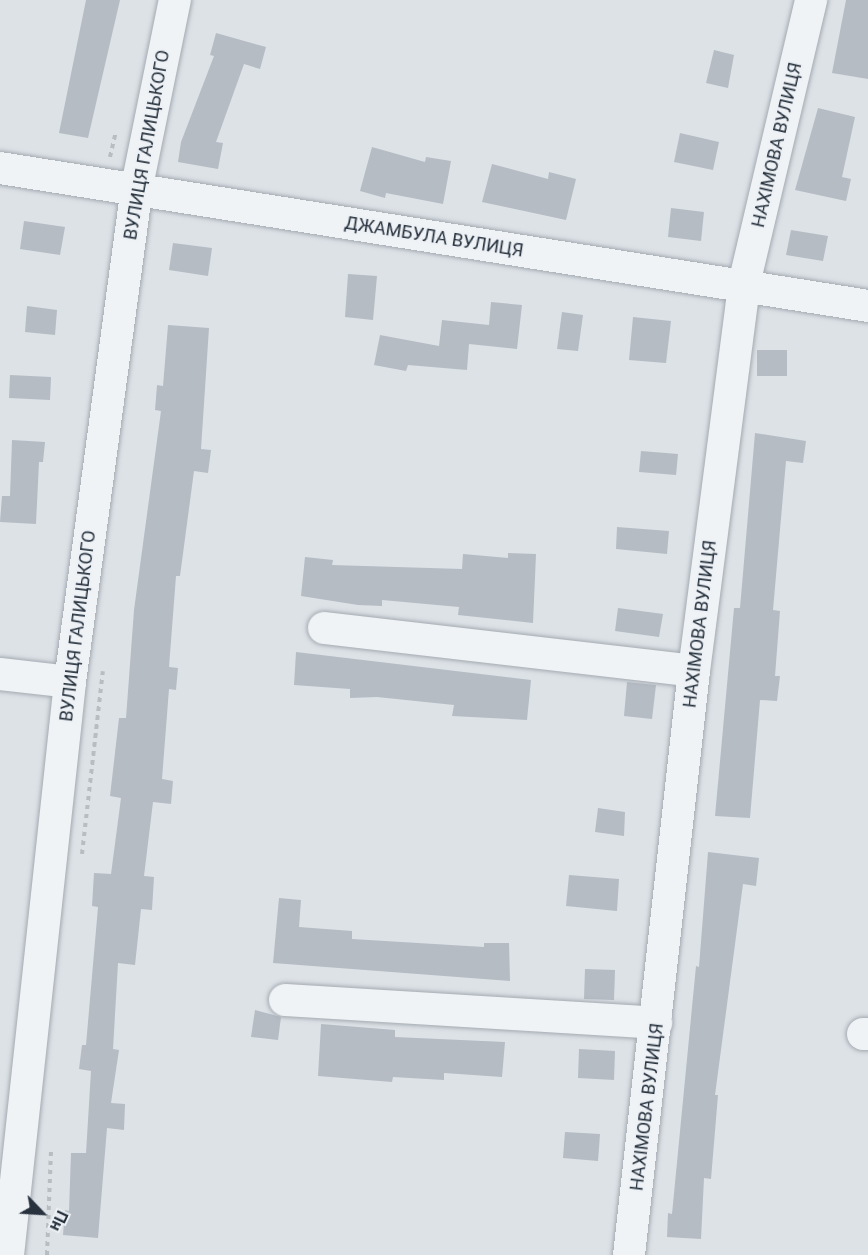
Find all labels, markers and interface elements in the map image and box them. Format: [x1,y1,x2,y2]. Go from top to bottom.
street label: ВУЛИЦЯ ГАЛИЦЬКОГО [120,48,174,242]
street label: НАХІМОВА ВУЛИЦЯ [748,60,806,230]
street label: ДЖАМБУЛА ВУЛИЦЯ [343,212,525,262]
street label: ВУЛИЦЯ ГАЛИЦЬКОГО [56,529,100,723]
street label: НАХІМОВА ВУЛИЦЯ [679,539,721,709]
street label: НАХІМОВА ВУЛИЦЯ [626,1022,668,1192]
north arrow [12,1183,72,1243]
text: Пн [46,1208,72,1234]

